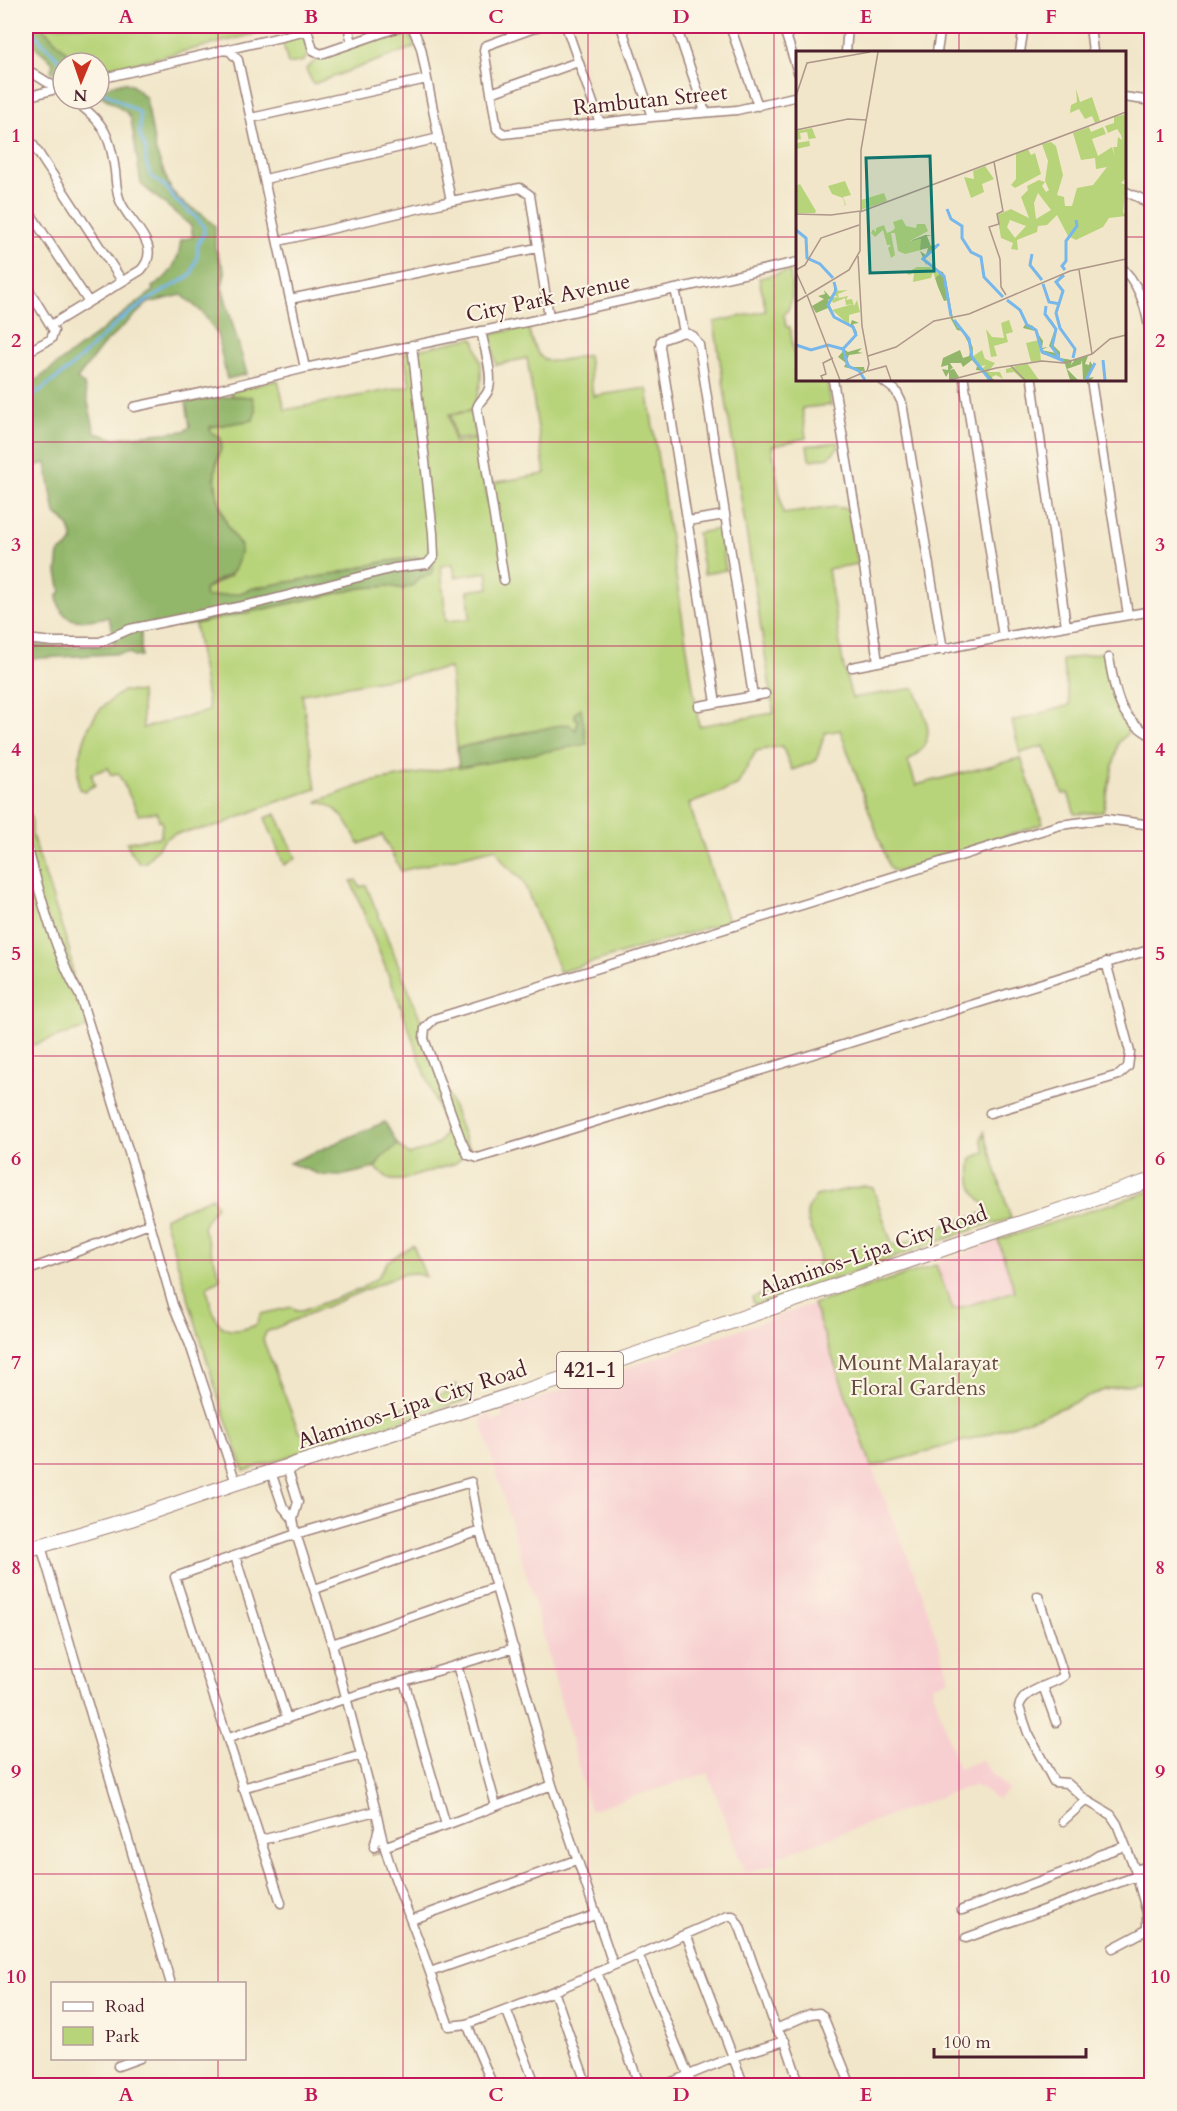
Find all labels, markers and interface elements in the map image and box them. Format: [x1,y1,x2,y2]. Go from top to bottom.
text: A [118,3,134,30]
text: B [304,3,318,30]
text: C [488,3,504,30]
text: D [672,3,690,30]
text: E [860,3,872,30]
text: F [1045,3,1057,30]
north arrow [51,51,111,111]
inset map [796,51,1126,381]
street label: Rambutan Street [571,77,729,123]
text: N [73,84,88,106]
text: 1 [11,122,21,149]
text: 1 [1155,122,1165,149]
street label: City Park Avenue [463,266,633,330]
text: 2 [11,327,21,354]
text: 2 [1155,327,1165,354]
text: 3 [11,531,21,558]
text: 3 [1155,531,1165,558]
text: 4 [11,736,21,763]
text: 4 [1155,736,1165,763]
text: 5 [11,940,21,967]
text: 5 [1155,940,1165,967]
text: 6 [11,1145,21,1172]
text: 6 [1155,1145,1165,1172]
street label: Alaminos-Lipa City Road [755,1198,991,1304]
park label: Mount Malarayat Floral Gardens [838,1348,999,1403]
text: 7 [11,1349,21,1376]
text: 7 [1155,1349,1165,1376]
road number: 421-1 [557,1352,623,1388]
street label: Alaminos-Lipa City Road [293,1354,531,1456]
text: 8 [11,1554,21,1581]
text: 8 [1155,1554,1165,1581]
text: 9 [11,1758,21,1785]
text: 9 [1155,1758,1165,1785]
text: 10 [6,1963,26,1990]
text: 10 [1150,1963,1170,1990]
legend [51,1982,246,2060]
text: Road [105,1994,145,2019]
scale bar [934,2021,1086,2059]
text: Park [105,2024,140,2049]
text: 100 m [943,2030,991,2055]
text: A [118,2081,134,2108]
text: B [304,2081,318,2108]
text: C [488,2081,504,2108]
text: D [672,2081,690,2108]
text: E [860,2081,872,2108]
text: F [1045,2081,1057,2108]

